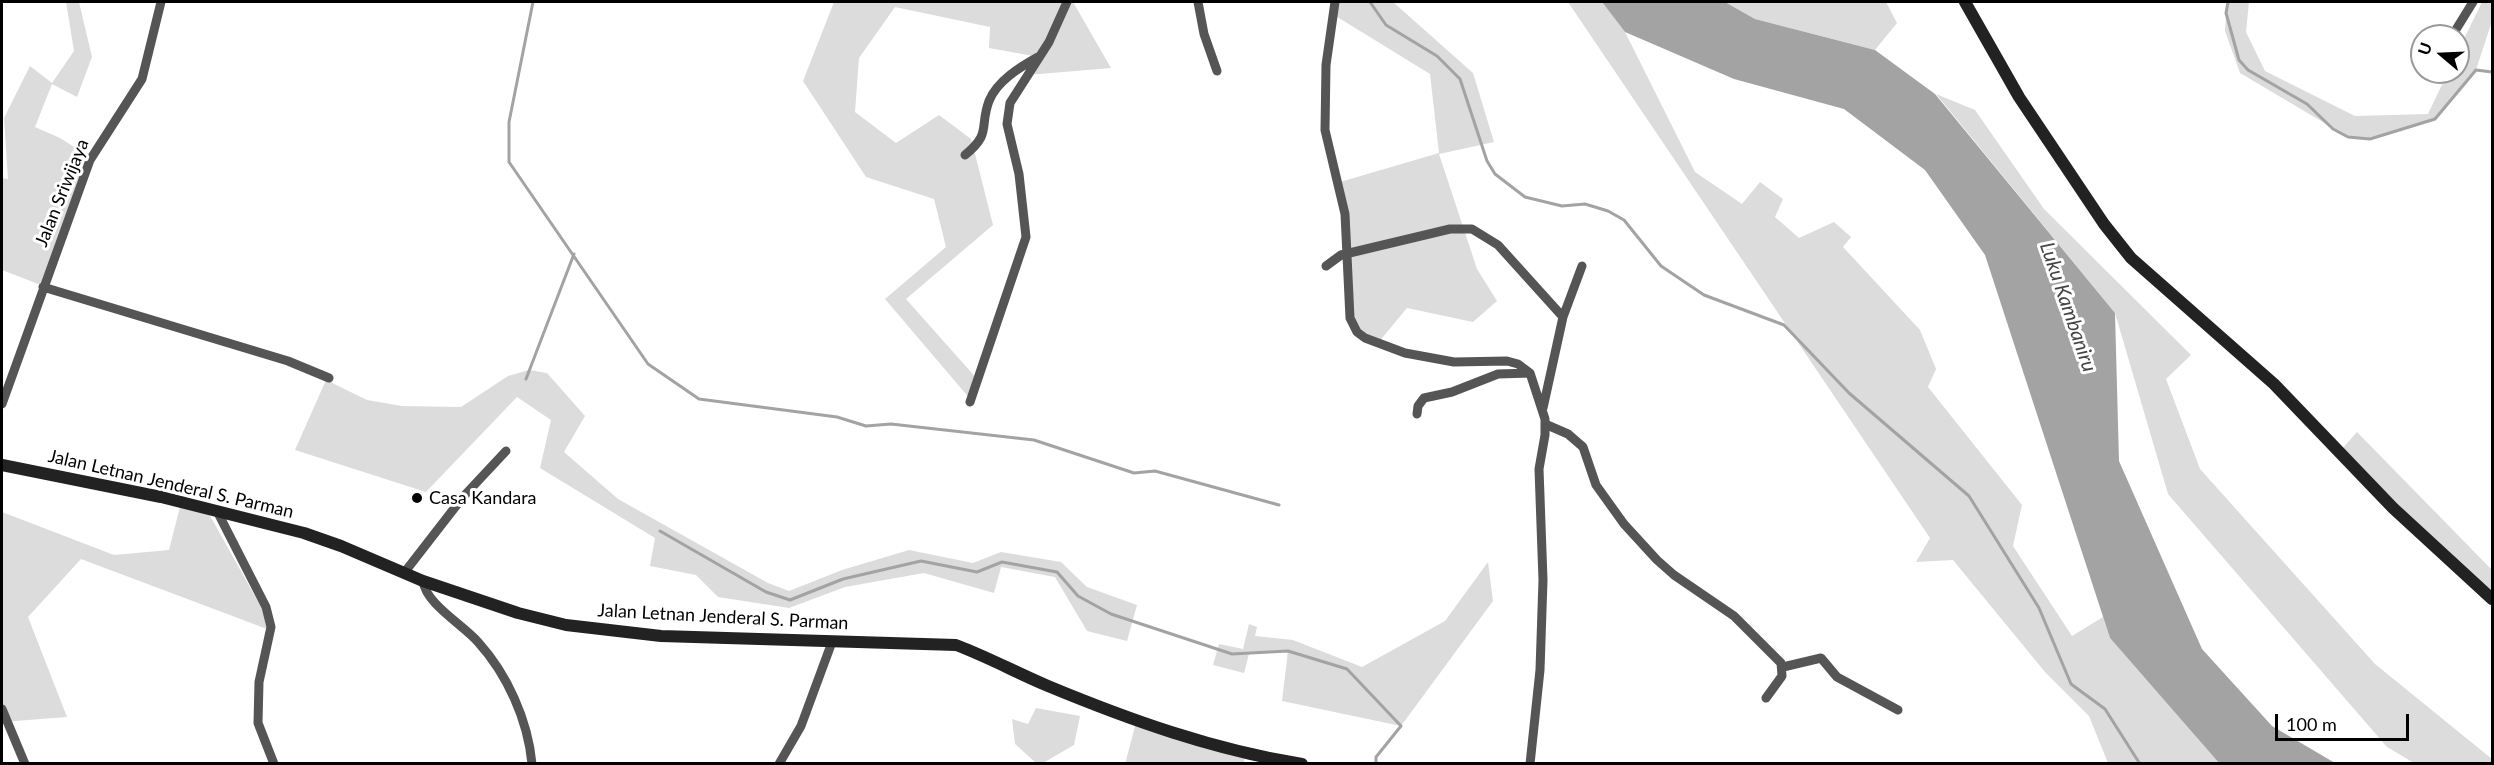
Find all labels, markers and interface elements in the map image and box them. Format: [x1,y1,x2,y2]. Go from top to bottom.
north arrow [2410,24,2470,84]
text: U [2413,40,2435,57]
street label: Jalan Sriwijaya [31,136,93,250]
water label: Luku Kambaniru [2035,239,2101,375]
street label: Jalan Letnan Jenderal S. Parman [46,445,296,523]
place label: Casa Kandara [429,487,537,509]
marker: Casa Kandara [410,491,424,505]
street label: Jalan Letnan Jenderal S. Parman [597,600,849,634]
scale bar [2278,702,2412,740]
text: 100 m [2286,713,2337,735]

